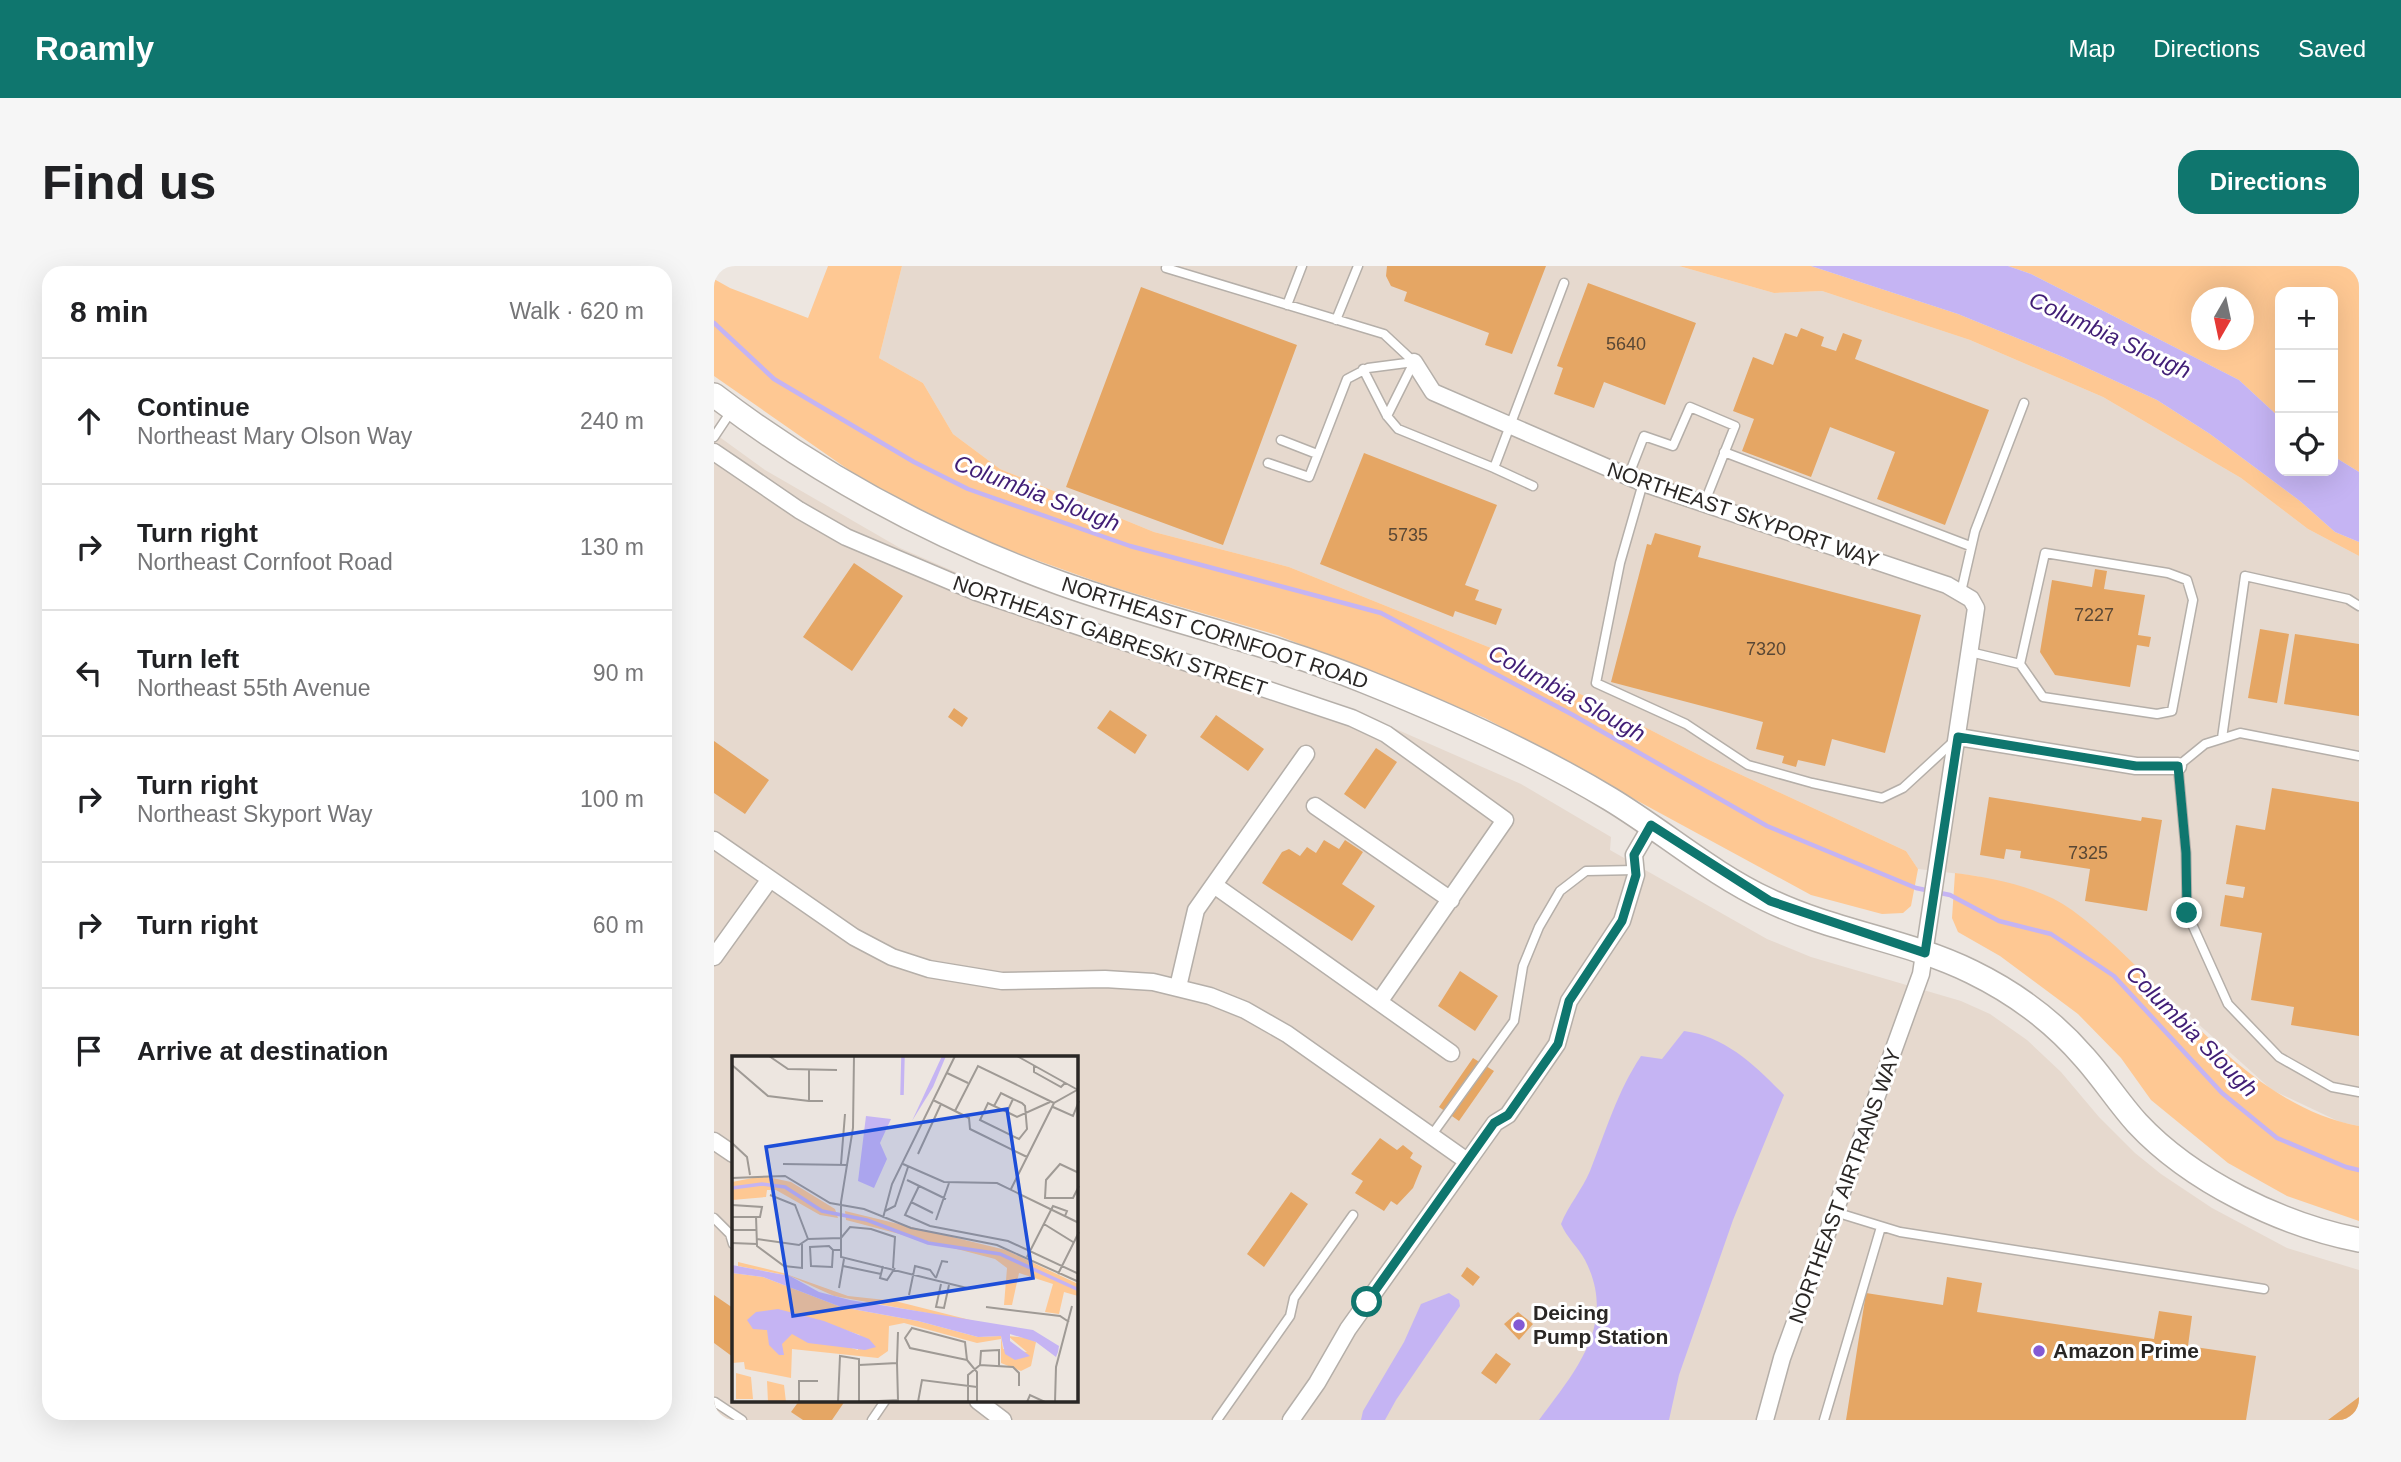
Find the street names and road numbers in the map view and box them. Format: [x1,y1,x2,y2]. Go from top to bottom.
street label: NORTHEAST SKYPORT WAY [1604,457,1882,572]
street label: NORTHEAST GABRESKI STREET [950,571,1270,700]
street label: NORTHEAST CORNFOOT ROAD [1059,572,1371,693]
street label: NORTHEAST AIRTRANS WAY [1784,1045,1905,1326]

